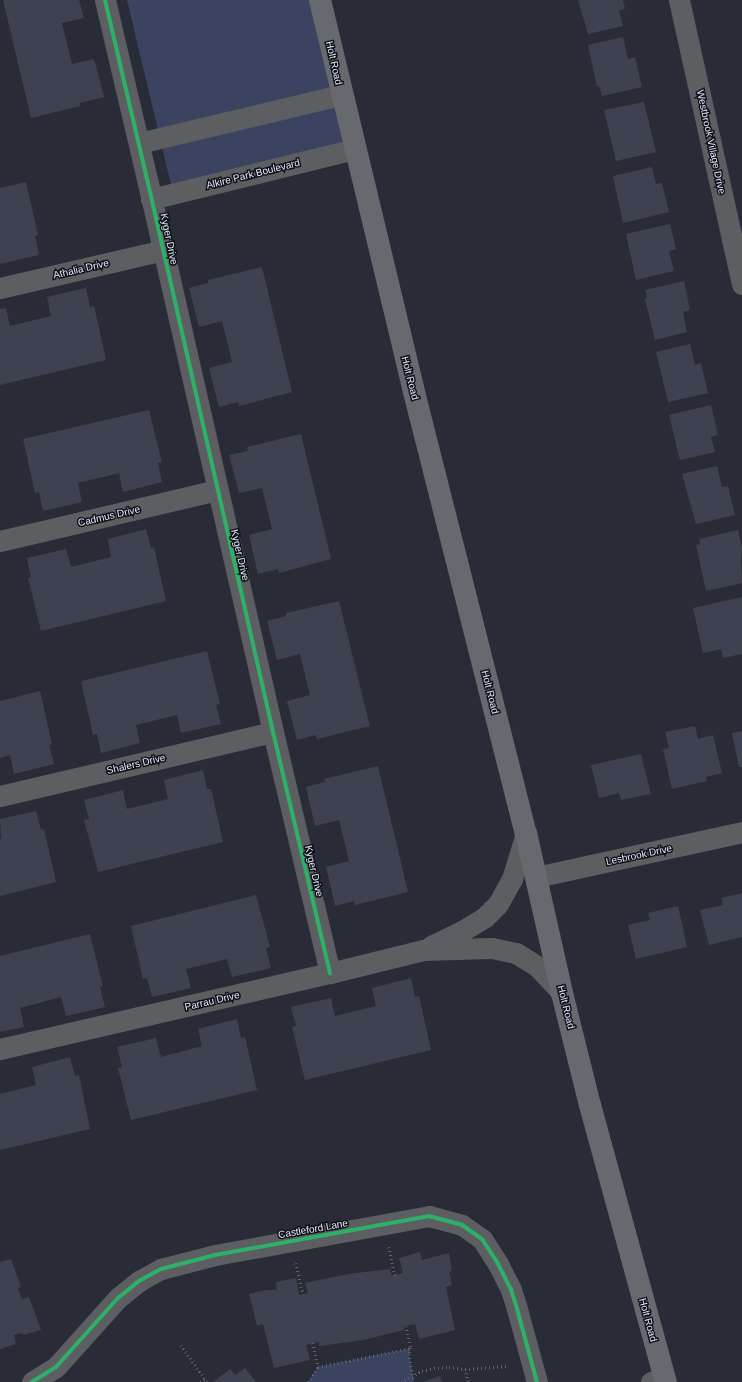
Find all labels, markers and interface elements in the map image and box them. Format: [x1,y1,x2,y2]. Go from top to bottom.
street label: Holt Road [323,40,345,86]
street label: Westbrook Village Drive [694,89,728,195]
street label: Alkire Park Boulevard [205,157,301,191]
street label: Kyger Drive [158,212,180,266]
street label: Athalia Drive [52,257,110,281]
street label: Holt Road [399,355,421,401]
street label: Cadmus Drive [77,503,141,529]
street label: Kyger Drive [228,528,252,582]
street label: Holt Road [479,669,501,715]
street label: Shalers Drive [105,751,167,777]
street label: Lesbrook Drive [605,842,673,868]
street label: Kyger Drive [302,844,326,898]
street label: Holt Road [555,984,577,1030]
street label: Parrau Drive [183,989,241,1013]
street label: Castleford Lane [277,1217,349,1241]
street label: Holt Road [636,1297,660,1343]

